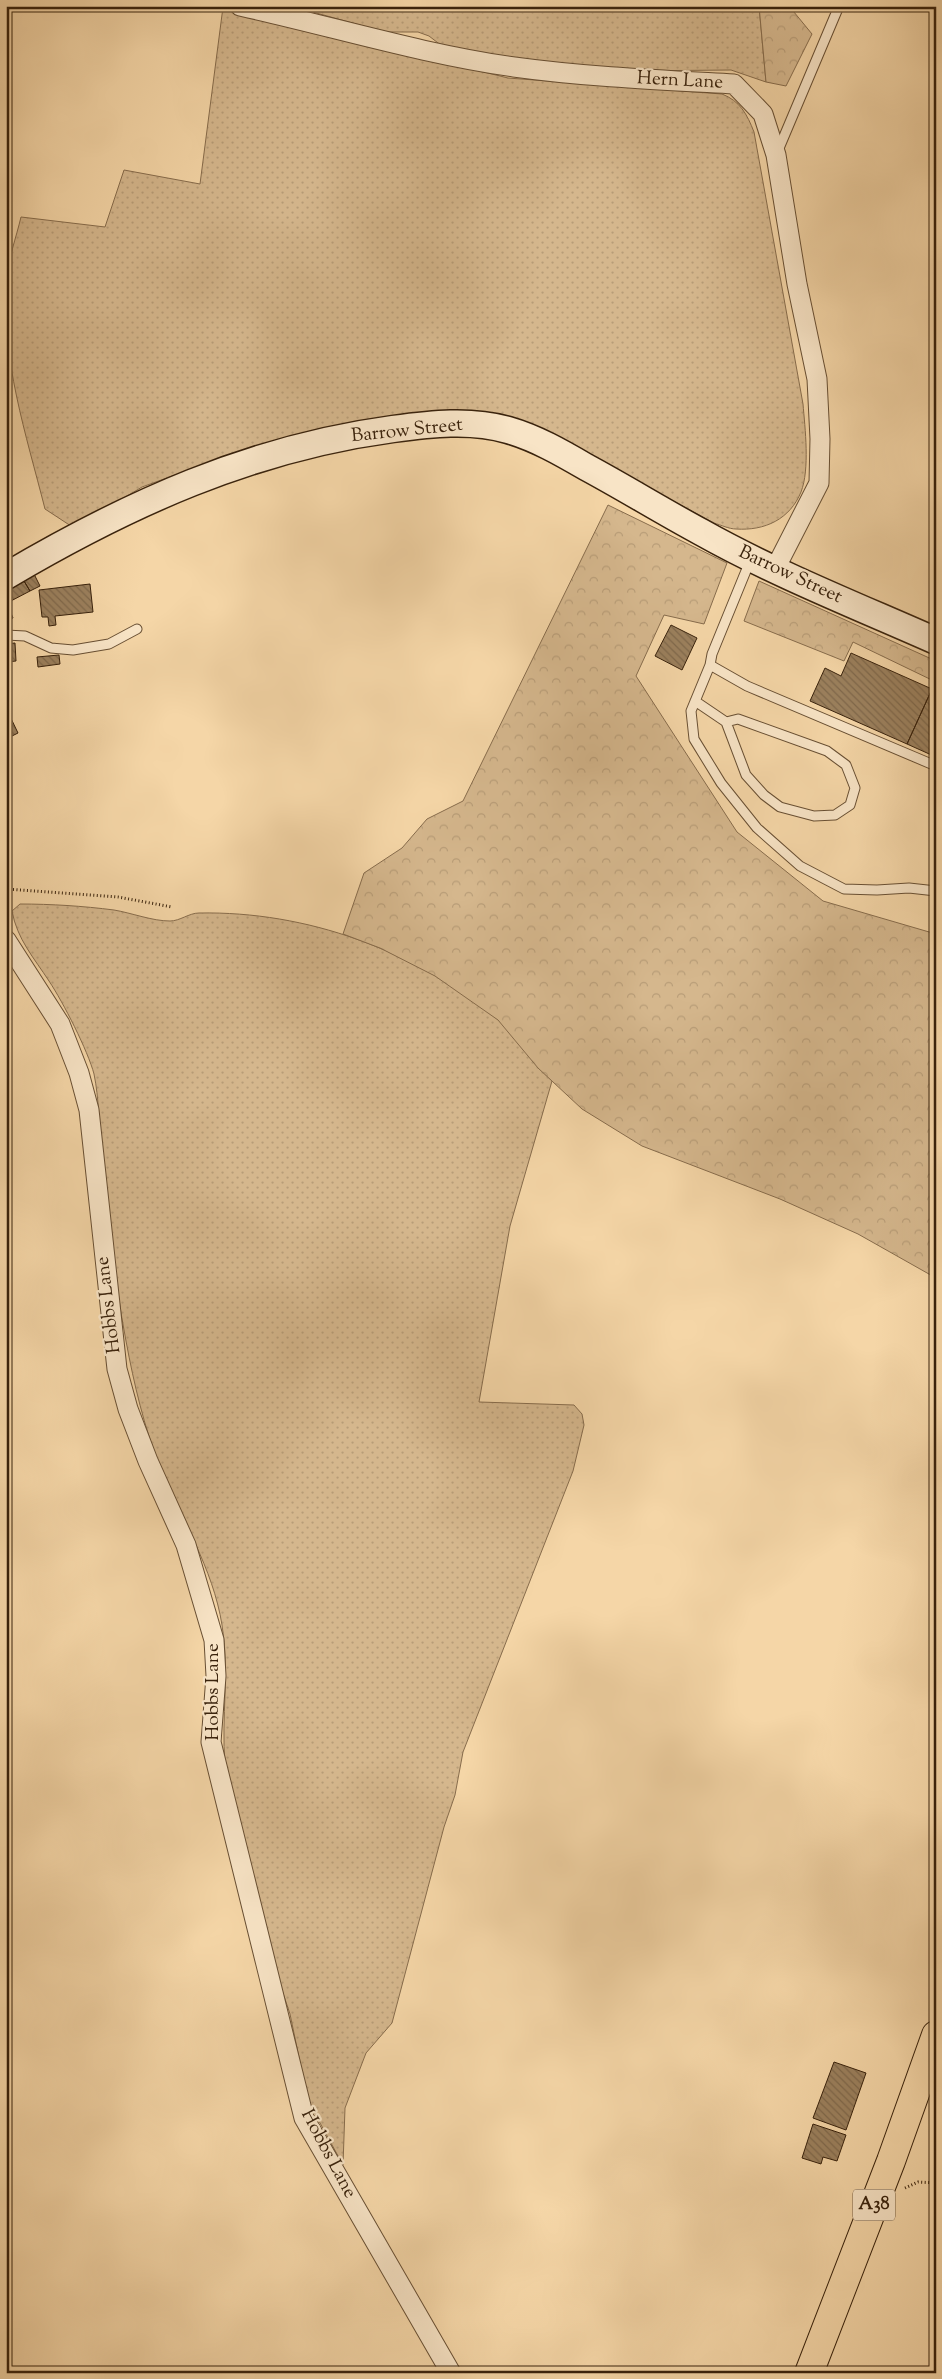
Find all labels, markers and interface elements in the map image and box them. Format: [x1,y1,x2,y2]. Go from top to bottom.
street label: Hern Lane [636,65,724,97]
street label: Barrow Street [350,412,465,450]
street label: Barrow Street [734,539,847,611]
street label: Hobbs Lane [90,1255,128,1355]
street label: Hobbs Lane [200,1643,227,1741]
street label: Hobbs Lane [293,2105,363,2203]
road number: A38 [853,2190,895,2220]

